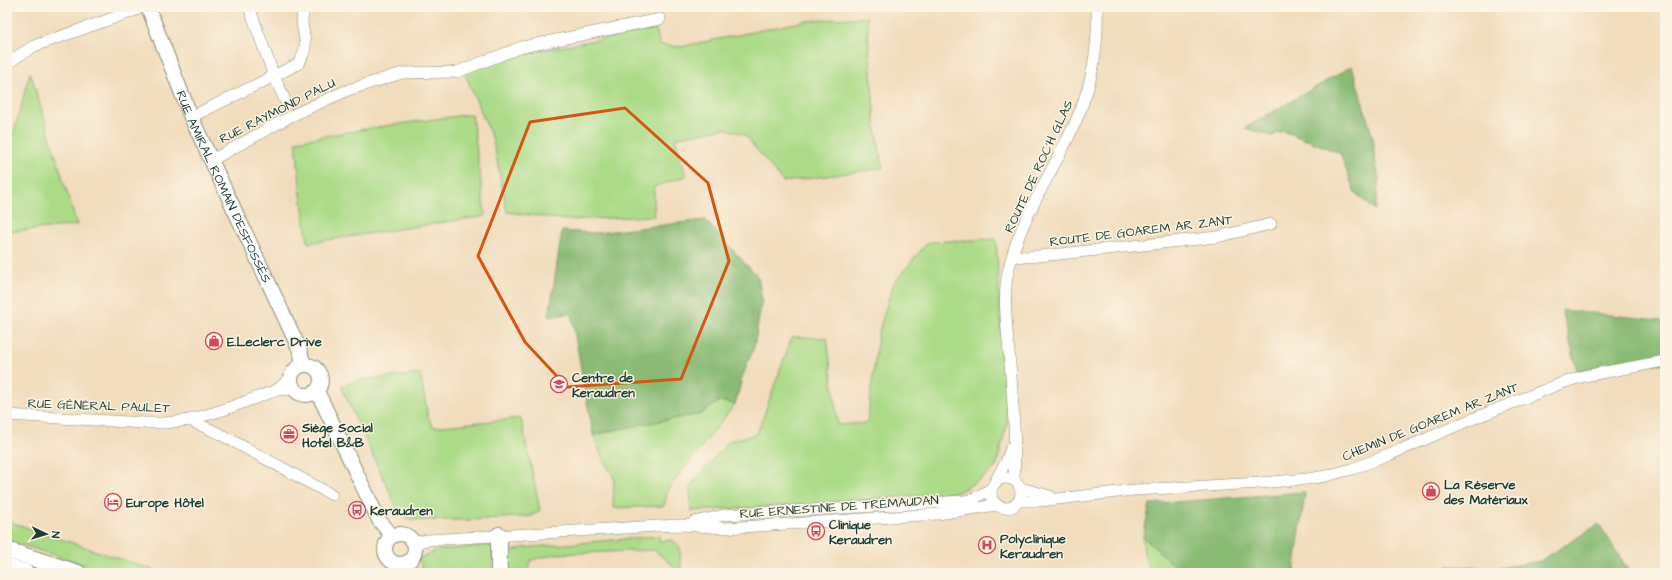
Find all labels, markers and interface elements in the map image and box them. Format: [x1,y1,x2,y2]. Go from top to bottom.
street label: RUE RAYMOND PALU [216,74,339,148]
street label: RUE AMIRAL ROMAIN DESFOSSÉS [171,88,275,286]
street label: ROUTE DE ROC'H GLAS [1000,97,1078,236]
street label: ROUTE DE GOAREM AR ZANT [1049,211,1234,251]
shop icon: E.Leclerc Drive [204,331,224,351]
place label: E.Leclerc Drive [227,333,322,351]
place label: Centre de Keraudren [572,369,635,402]
school or university icon: Centre de Keraudren [549,374,569,394]
street label: CHEMIN DE GOAREM AR ZANT [1340,378,1522,466]
street label: RUE GÉNÉRAL PAULET [27,395,171,418]
place label: Siège Social Hotel B&B [301,419,373,452]
office icon: Siège Social Hotel B&B [279,424,299,444]
place label: La Réserve des Matériaux [1443,476,1528,509]
shop icon: La Réserve des Matériaux [1421,481,1441,501]
street label: RUE ERNESTINE DE TRÉMAUDAN [739,491,939,523]
hotel icon: Europe Hôtel [103,492,123,512]
place label: Europe Hôtel [126,494,204,513]
bus stop icon: Keraudren [347,500,367,520]
place label: Keraudren [370,502,433,520]
north arrow [26,514,66,554]
place label: Clinique Keraudren [829,516,892,549]
bus stop icon: Clinique Keraudren [806,521,826,541]
place label: Polyclinique Keraudren [1000,530,1066,563]
text: N [48,531,63,539]
hospital icon: Polyclinique Keraudren [977,535,997,555]

